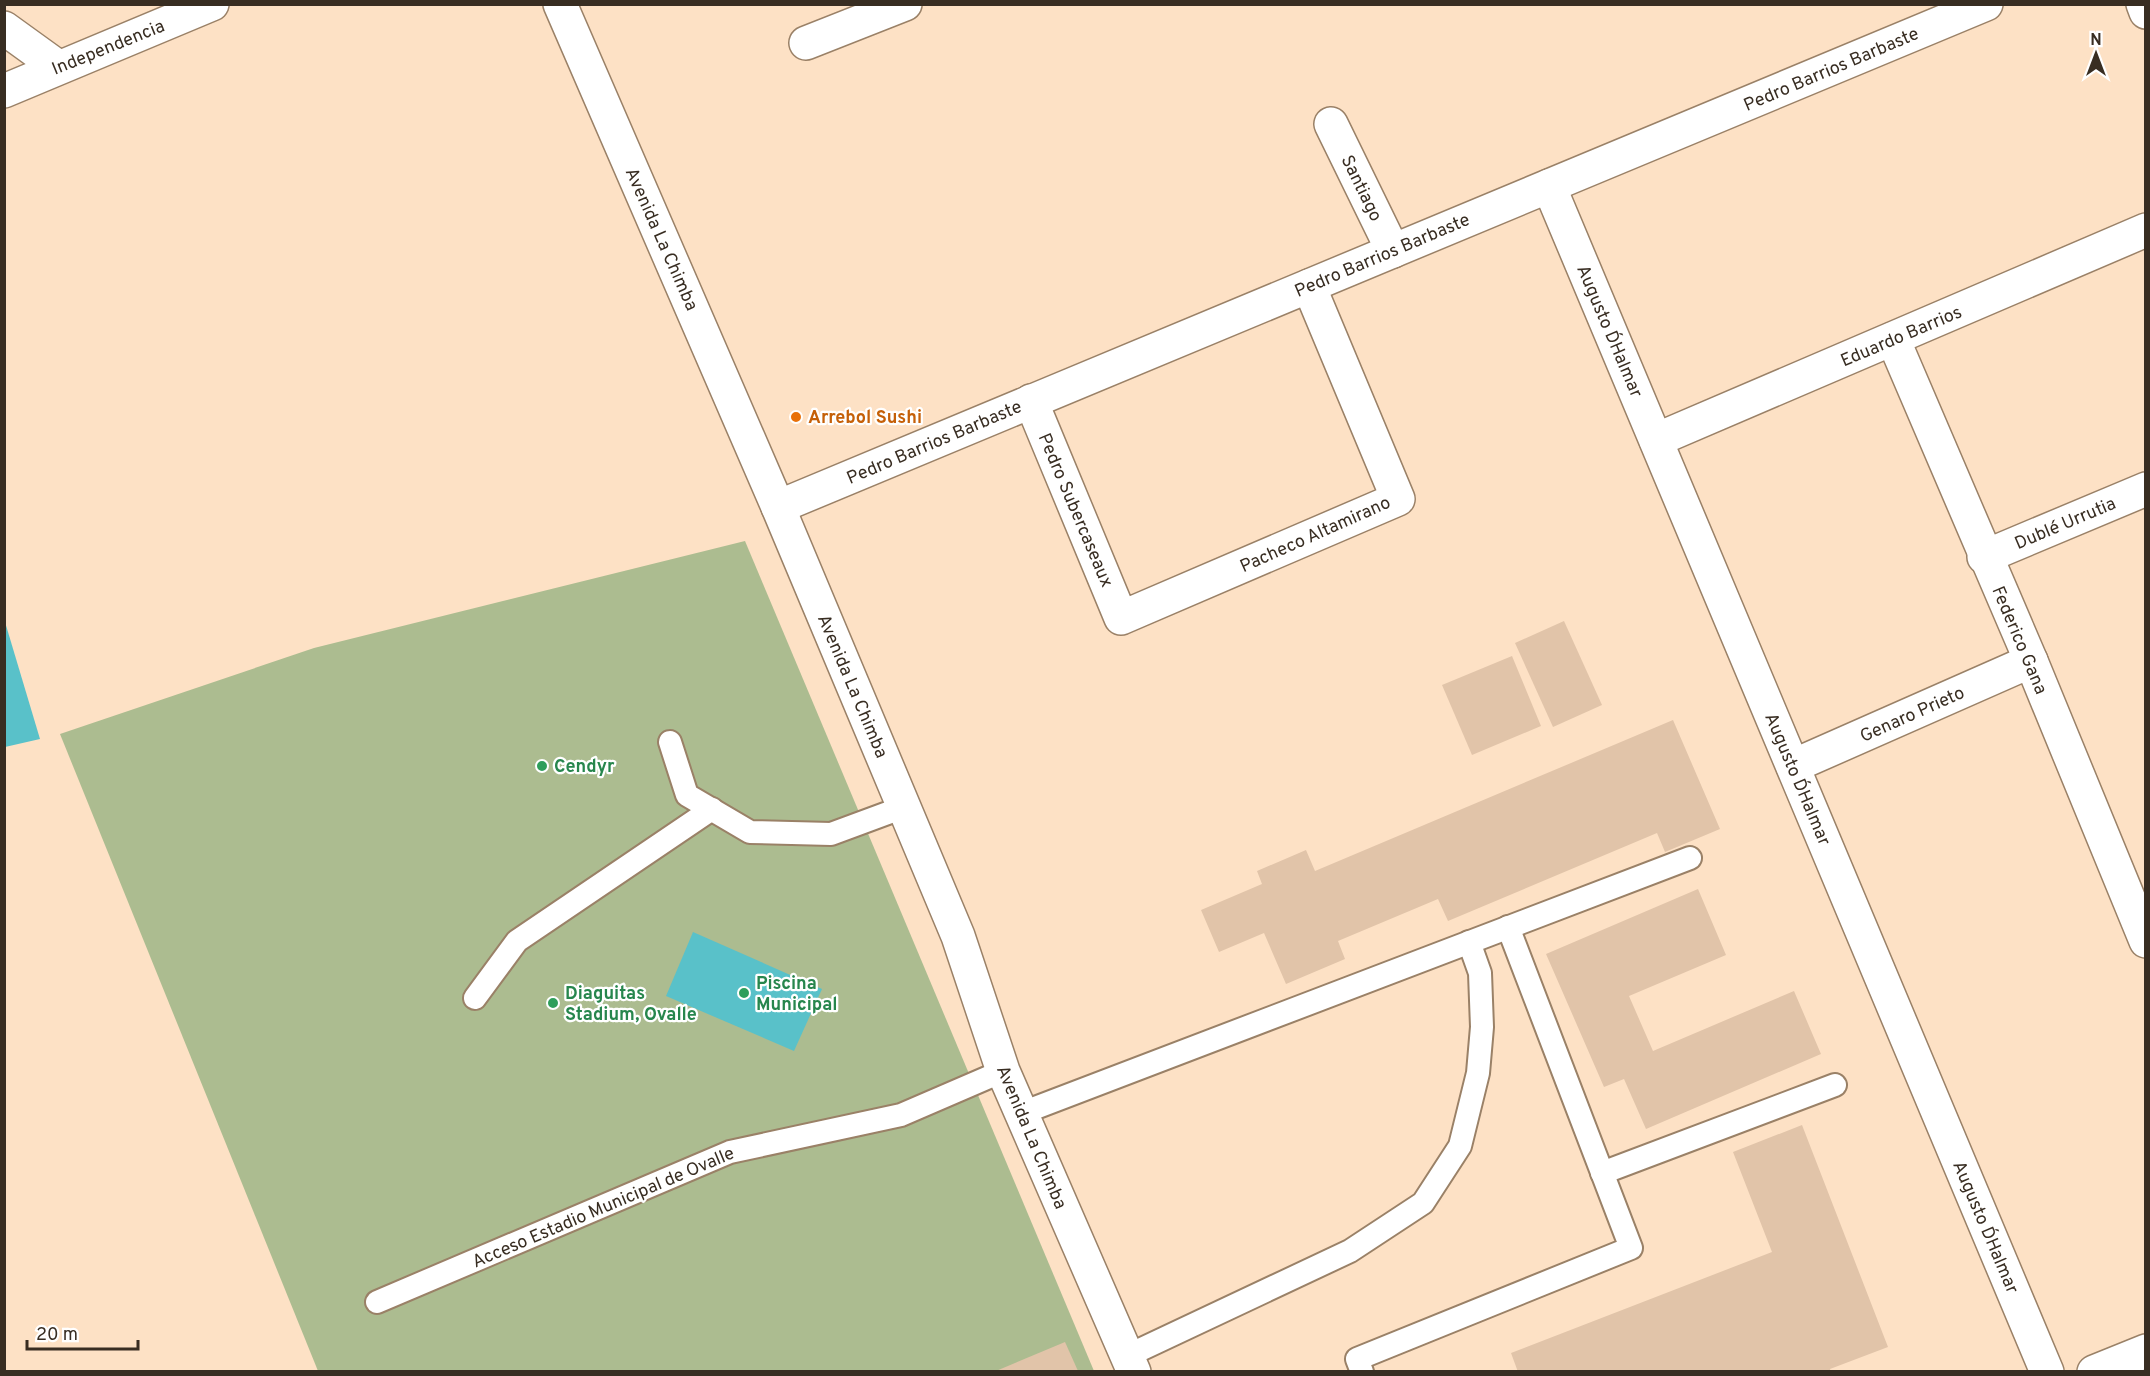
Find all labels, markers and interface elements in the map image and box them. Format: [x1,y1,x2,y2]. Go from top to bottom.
street label: Independencia [49,15,168,81]
street label: Pedro Barrios Barbaste [1741,23,1923,118]
north arrow [2066,24,2126,84]
text: N [2090,31,2102,51]
street label: Santiago [1335,152,1387,226]
street label: Avenida La Chimba [619,165,702,315]
street label: Pedro Barrios Barbaste [1292,209,1474,304]
street label: Augusto D´Halmar [1570,261,1648,401]
street label: Eduardo Barrios [1837,301,1966,373]
street label: Pedro Barrios Barbaste [844,396,1026,491]
place label: Arrebol Sushi [808,407,922,430]
marker: Arrebol Sushi [789,410,803,424]
street label: Pedro Subercaseaux [1032,430,1117,591]
street label: Pacheco Altamirano [1237,492,1395,579]
street label: Dublé Urrutia [2011,493,2120,556]
street label: Federico Gana [1985,583,2052,698]
street label: Avenida La Chimba [811,611,892,762]
street label: Genaro Prieto [1857,682,1968,749]
street label: Augusto D´Halmar [1758,709,1836,849]
place label: Cendyr [554,756,615,779]
marker: Cendyr [535,759,549,773]
place label: Piscina Municipal [756,973,838,1017]
place label: Diaguitas Stadium, Ovalle [565,983,697,1027]
marker: Piscina Municipal [737,986,751,1000]
marker: Diaguitas Stadium, Ovalle [546,996,560,1010]
street label: Avenida La Chimba [990,1062,1071,1213]
street label: Acceso Estadio Municipal de Ovalle [469,1143,738,1274]
street label: Augusto D´Halmar [1946,1157,2024,1297]
scale bar [27,1313,138,1351]
text: 20 m [36,1324,78,1347]

